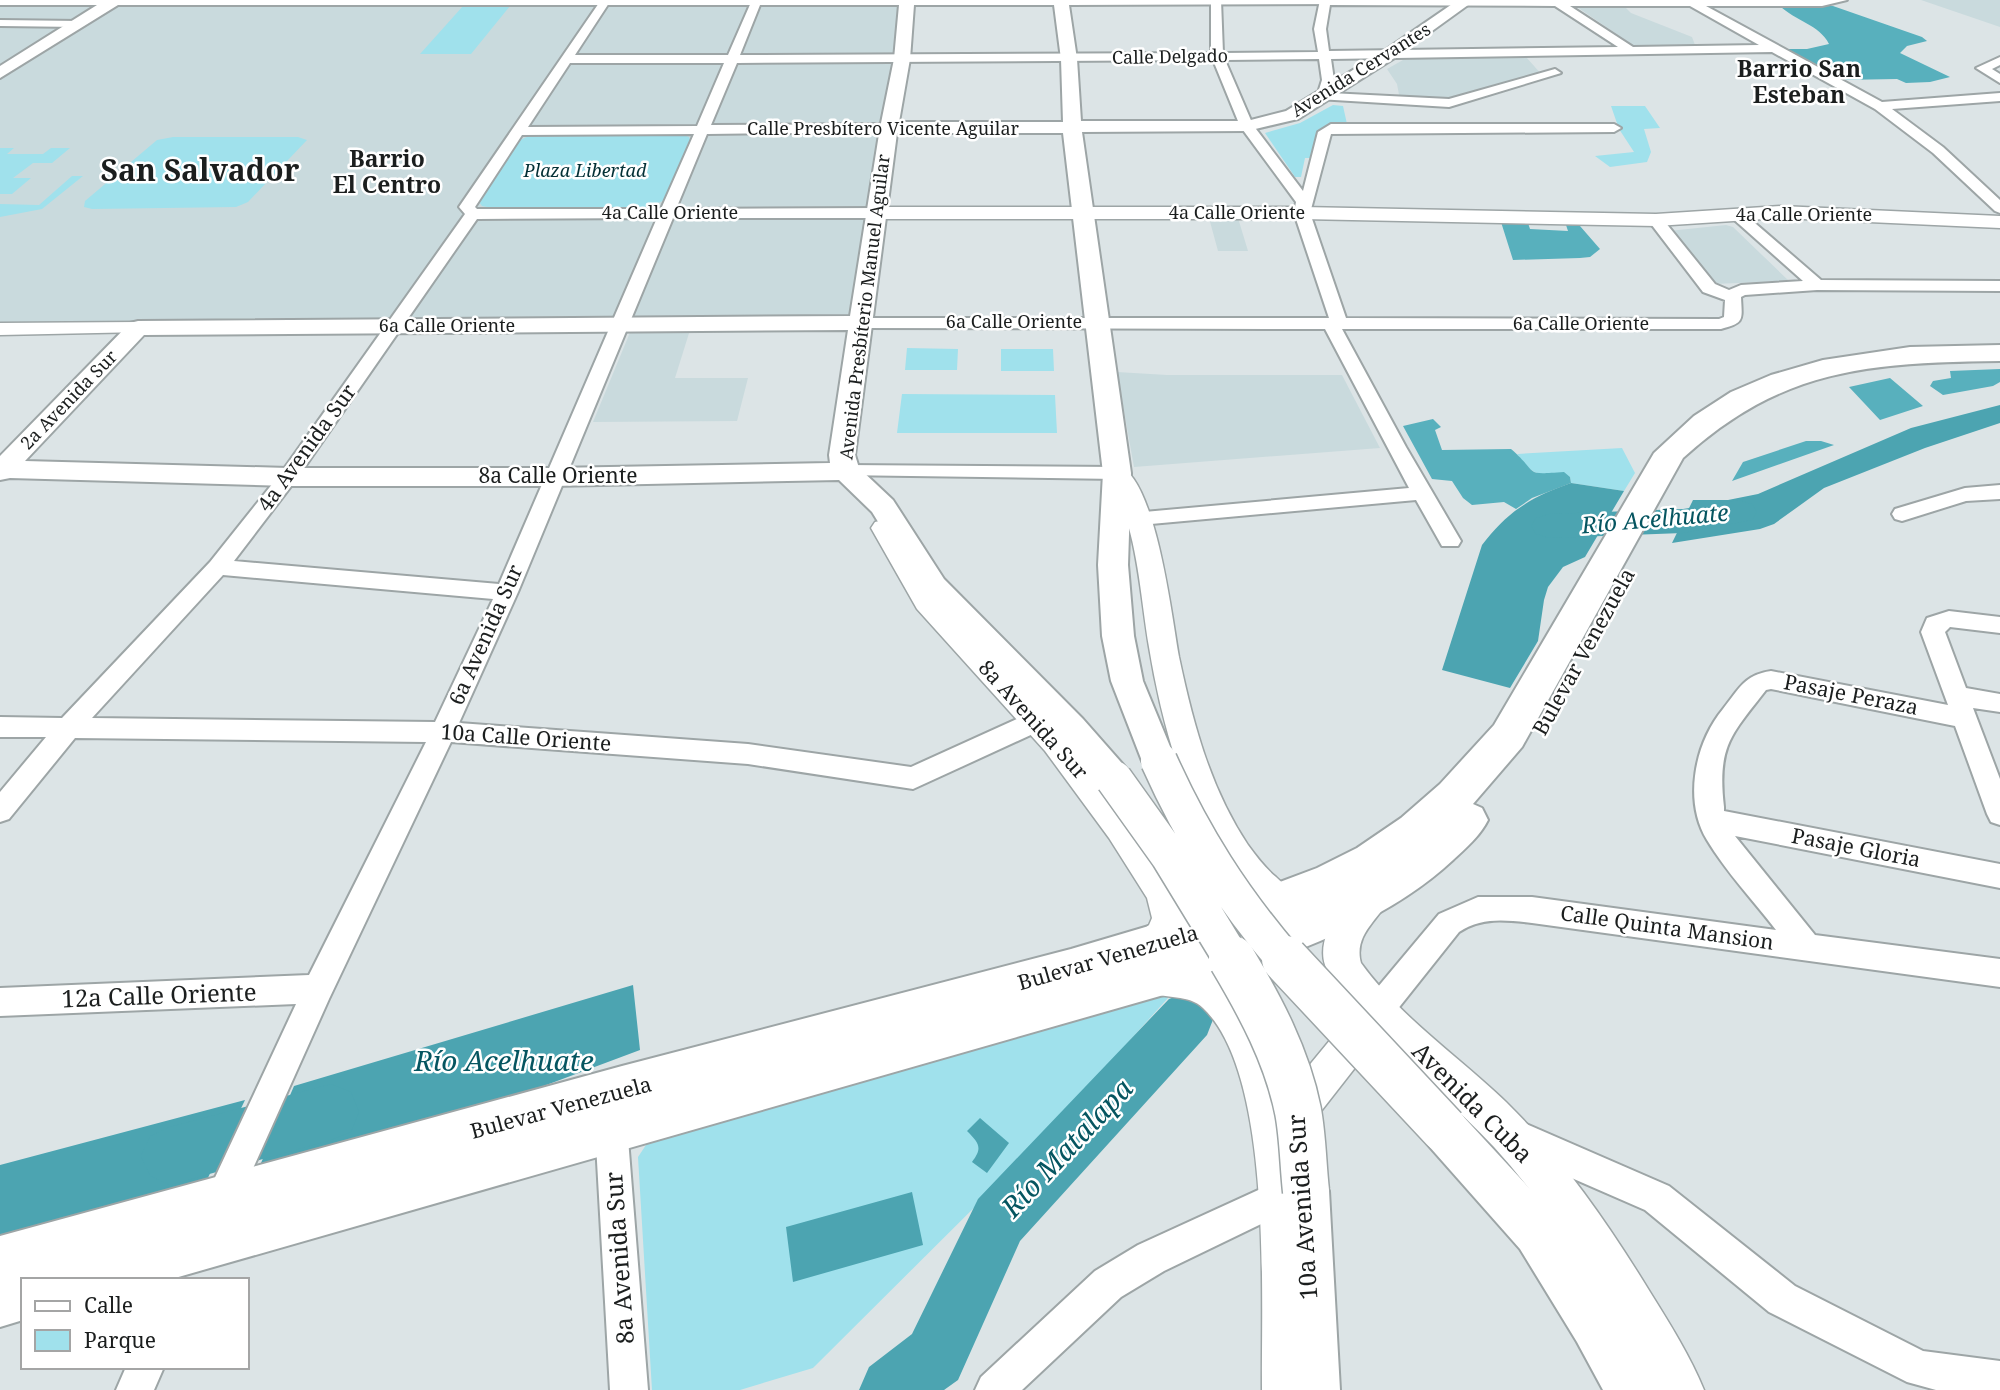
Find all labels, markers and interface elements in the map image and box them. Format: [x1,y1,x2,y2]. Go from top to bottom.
street label: Avenida Cervantes [1286,16,1435,122]
street label: Calle Delgado [1112,43,1228,69]
district label: Barrio San Esteban [1737,52,1861,110]
street label: Calle Presbítero Vicente Aguilar [747,116,1020,140]
district label: Barrio El Centro [333,142,441,200]
district label: San Salvador [101,149,300,190]
street label: Avenida Presbíterio Manuel Aguilar [833,152,895,461]
park label: Plaza Libertad [523,158,647,182]
street label: 4a Calle Oriente [602,200,738,224]
street label: 4a Calle Oriente [1169,200,1305,224]
street label: 4a Calle Oriente [1736,202,1872,226]
street label: 6a Calle Oriente [946,309,1082,333]
street label: 6a Calle Oriente [1513,311,1649,335]
street label: 6a Calle Oriente [379,313,515,337]
street label: 2a Avenida Sur [15,344,122,454]
street label: 4a Avenida Sur [250,378,362,517]
street label: 8a Calle Oriente [478,461,638,489]
water label: Río Acelhuate [1579,496,1730,540]
street label: 6a Avenida Sur [442,560,529,709]
street label: Bulevar Venezuela [1526,563,1641,740]
street label: 8a Avenida Sur [973,654,1095,785]
street label: Pasaje Peraza [1781,667,1921,721]
street label: 10a Calle Oriente [440,717,612,757]
street label: Pasaje Gloria [1789,821,1923,873]
street label: Calle Quinta Mansion [1559,898,1776,956]
street label: Bulevar Venezuela [1014,918,1201,996]
street label: 12a Calle Oriente [61,975,257,1014]
street label: Avenida Cuba [1405,1034,1541,1170]
water label: Río Acelhuate [413,1041,594,1079]
street label: Bulevar Venezuela [467,1069,655,1145]
water label: Río Matalapa [991,1069,1141,1226]
street label: 10a Avenida Sur [1279,1113,1324,1301]
street label: 8a Avenida Sur [596,1171,641,1345]
legend [21,1278,248,1369]
text: Calle [84,1291,133,1319]
text: Parque [84,1326,156,1354]

